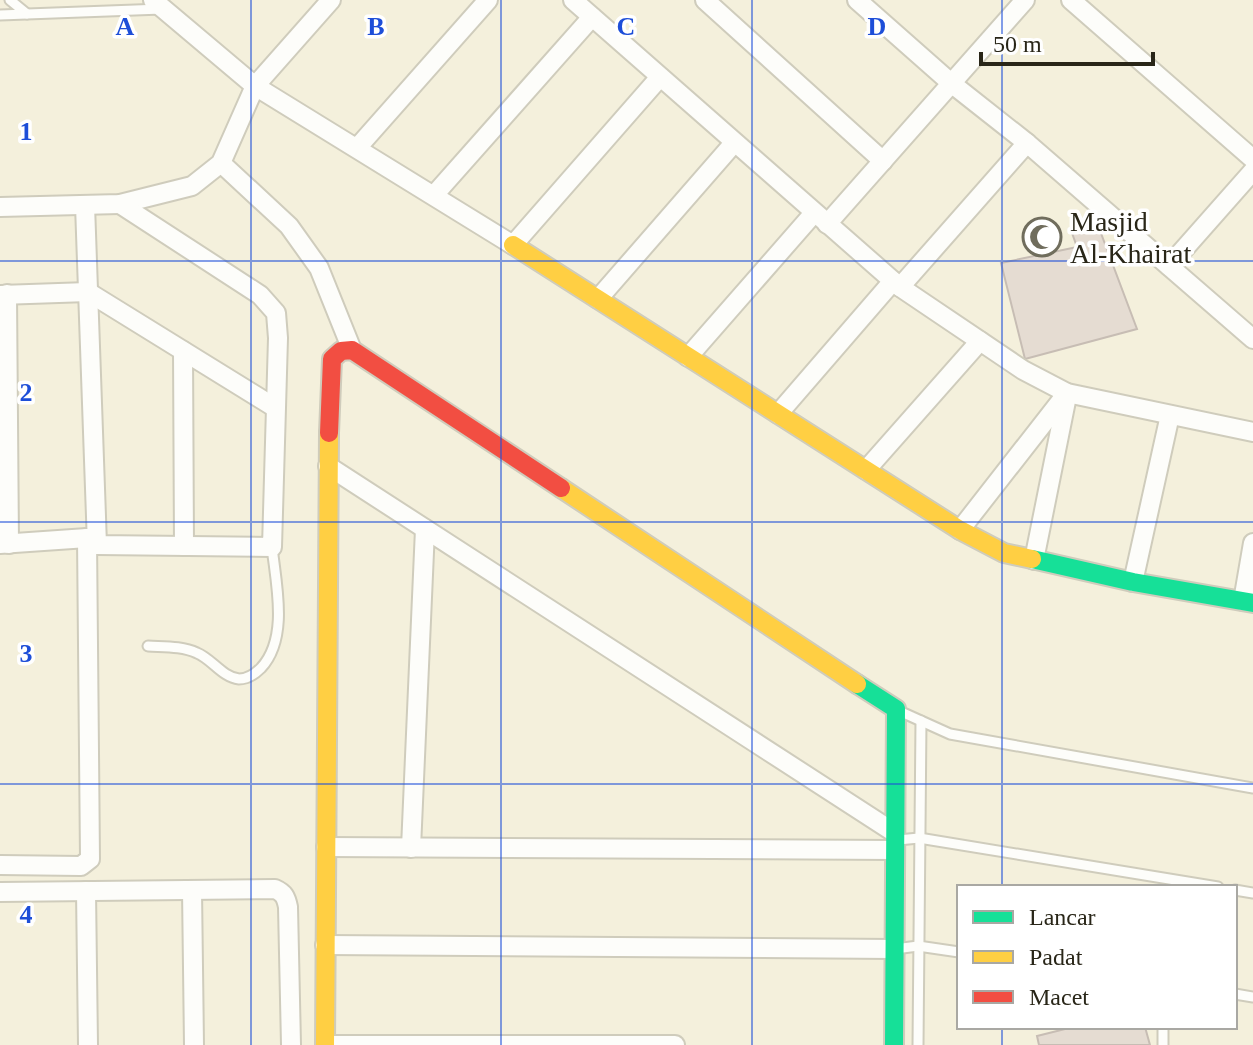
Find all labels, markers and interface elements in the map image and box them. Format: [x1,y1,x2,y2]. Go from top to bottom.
text: A [116,12,135,41]
text: B [367,12,385,41]
text: C [617,12,635,41]
text: D [868,12,886,41]
scale bar [981,16,1153,66]
text: 50 m [993,31,1042,57]
text: 1 [20,117,33,146]
place label: Masjid Al-Khairat [1070,206,1192,269]
mosque icon: Masjid Al-Khairat [1021,216,1063,258]
text: 2 [20,378,33,407]
text: 3 [20,639,33,668]
legend [957,885,1237,1029]
text: 4 [20,900,33,929]
text: Lancar [1029,904,1096,930]
text: Padat [1029,944,1083,970]
text: Macet [1029,984,1089,1010]

